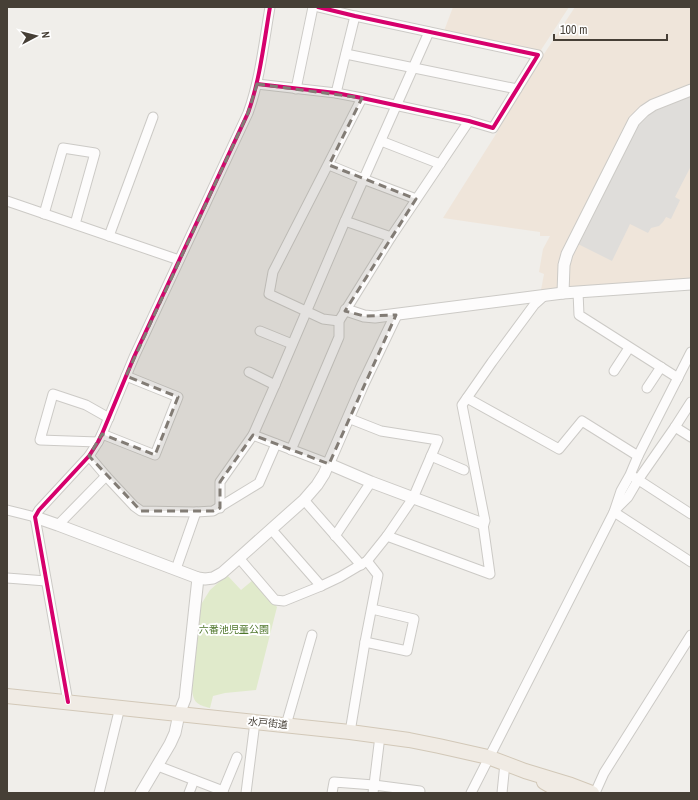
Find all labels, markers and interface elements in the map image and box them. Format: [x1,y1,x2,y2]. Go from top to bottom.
north arrow [16,16,56,56]
scale bar [554,16,667,42]
text: 100 m [560,22,587,38]
text: N [39,31,53,39]
park label: 六番池児童公園 [199,623,269,636]
street label: 水戸街道 [247,714,289,732]

